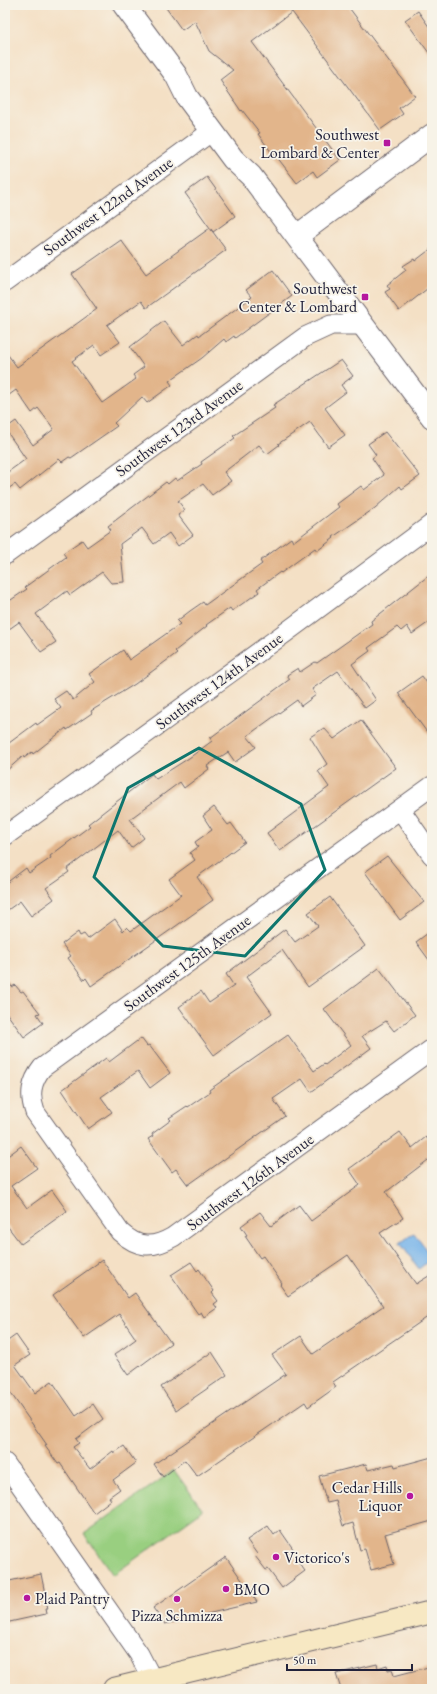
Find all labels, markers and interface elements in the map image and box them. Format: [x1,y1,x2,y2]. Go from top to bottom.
place label: Southwest Lombard & Center [260,124,380,163]
marker: Southwest Lombard & Center [382,138,392,148]
street label: Southwest 122nd Avenue [39,152,177,260]
place label: Southwest Center & Lombard [238,278,358,317]
marker: Southwest Center & Lombard [360,292,370,302]
street label: Southwest 123rd Avenue [111,375,247,481]
street label: Southwest 124th Avenue [151,628,287,734]
street label: Southwest 125th Avenue [119,910,255,1016]
street label: Southwest 126th Avenue [182,1129,318,1235]
place label: Cedar Hills Liquor [332,1477,403,1516]
marker: Cedar Hills Liquor [405,1491,415,1501]
place label: Victorico's [284,1547,350,1568]
marker: Victorico's [271,1552,281,1562]
place label: BMO [234,1579,270,1600]
marker: BMO [221,1584,231,1594]
place label: Plaid Pantry [35,1588,111,1609]
marker: Plaid Pantry [22,1593,32,1603]
marker: Pizza Schmizza [172,1594,182,1604]
place label: Pizza Schmizza [131,1605,223,1626]
scale bar [287,1646,412,1672]
text: 50 m [293,1652,317,1668]

